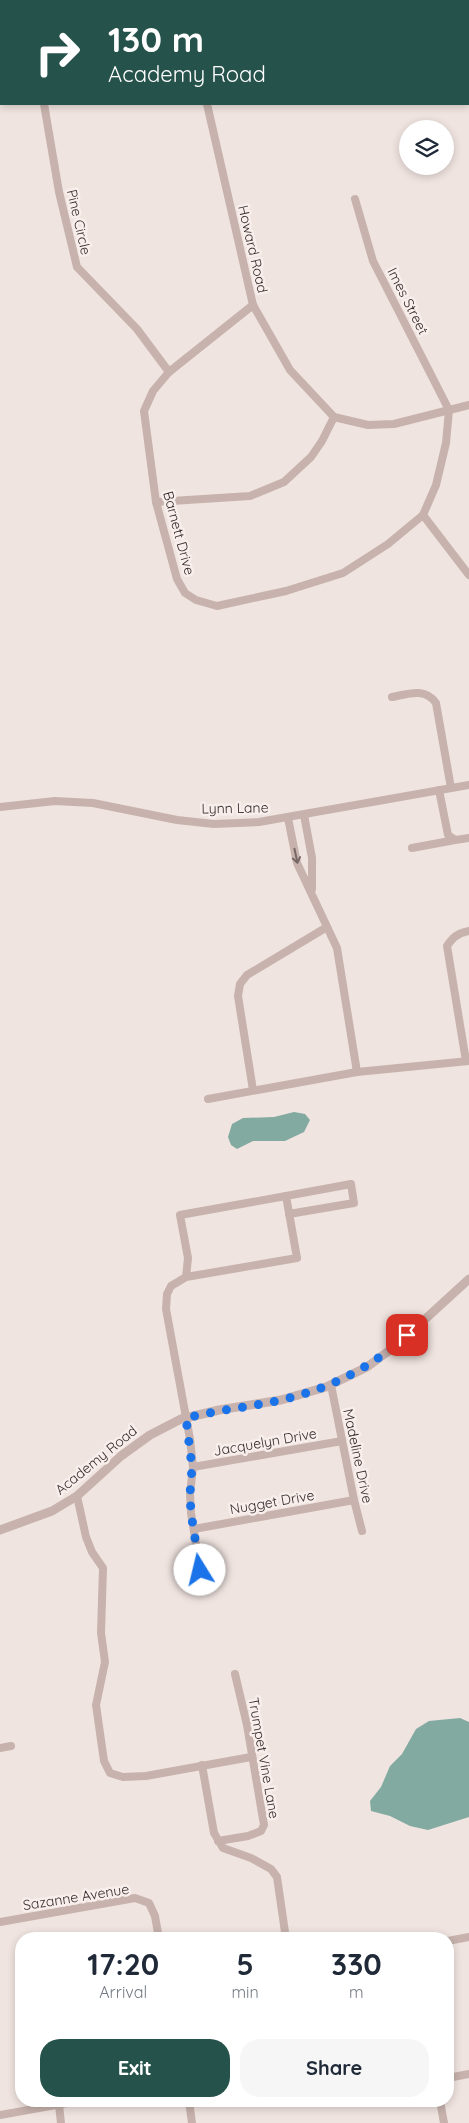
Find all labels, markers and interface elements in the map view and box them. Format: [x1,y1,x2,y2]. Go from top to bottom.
text: 130 m [108,17,204,61]
icon: right [25,20,90,85]
text: Academy Road [108,60,266,88]
map controls [399,120,454,175]
button: layers [399,120,454,175]
street label: Pine Circle [63,188,95,257]
street label: Howard Road [234,203,272,295]
street label: Imes Street [383,264,433,338]
street label: Barnett Drive [159,489,199,577]
street label: Lynn Lane [201,798,269,818]
one-way arrow [292,847,301,863]
pin [386,1314,428,1356]
icon: arrive [393,1321,421,1349]
street label: Madeline Drive [339,1407,377,1505]
street label: Academy Road [51,1421,141,1499]
street label: Jacquelyn Drive [212,1424,318,1460]
street label: Nugget Drive [228,1486,316,1518]
position arrow [173,1543,225,1595]
street label: Trumpet Vine Lane [244,1696,284,1820]
street label: Sazanne Avenue [22,1880,131,1914]
text: 17:20 [87,1945,159,1983]
text: 5 [236,1945,254,1983]
text: 330 [331,1945,382,1983]
text: Arrival [99,1982,147,2002]
text: min [231,1982,259,2002]
text: m [349,1982,364,2002]
button: Exit [40,2039,230,2097]
button: Share [240,2039,429,2097]

